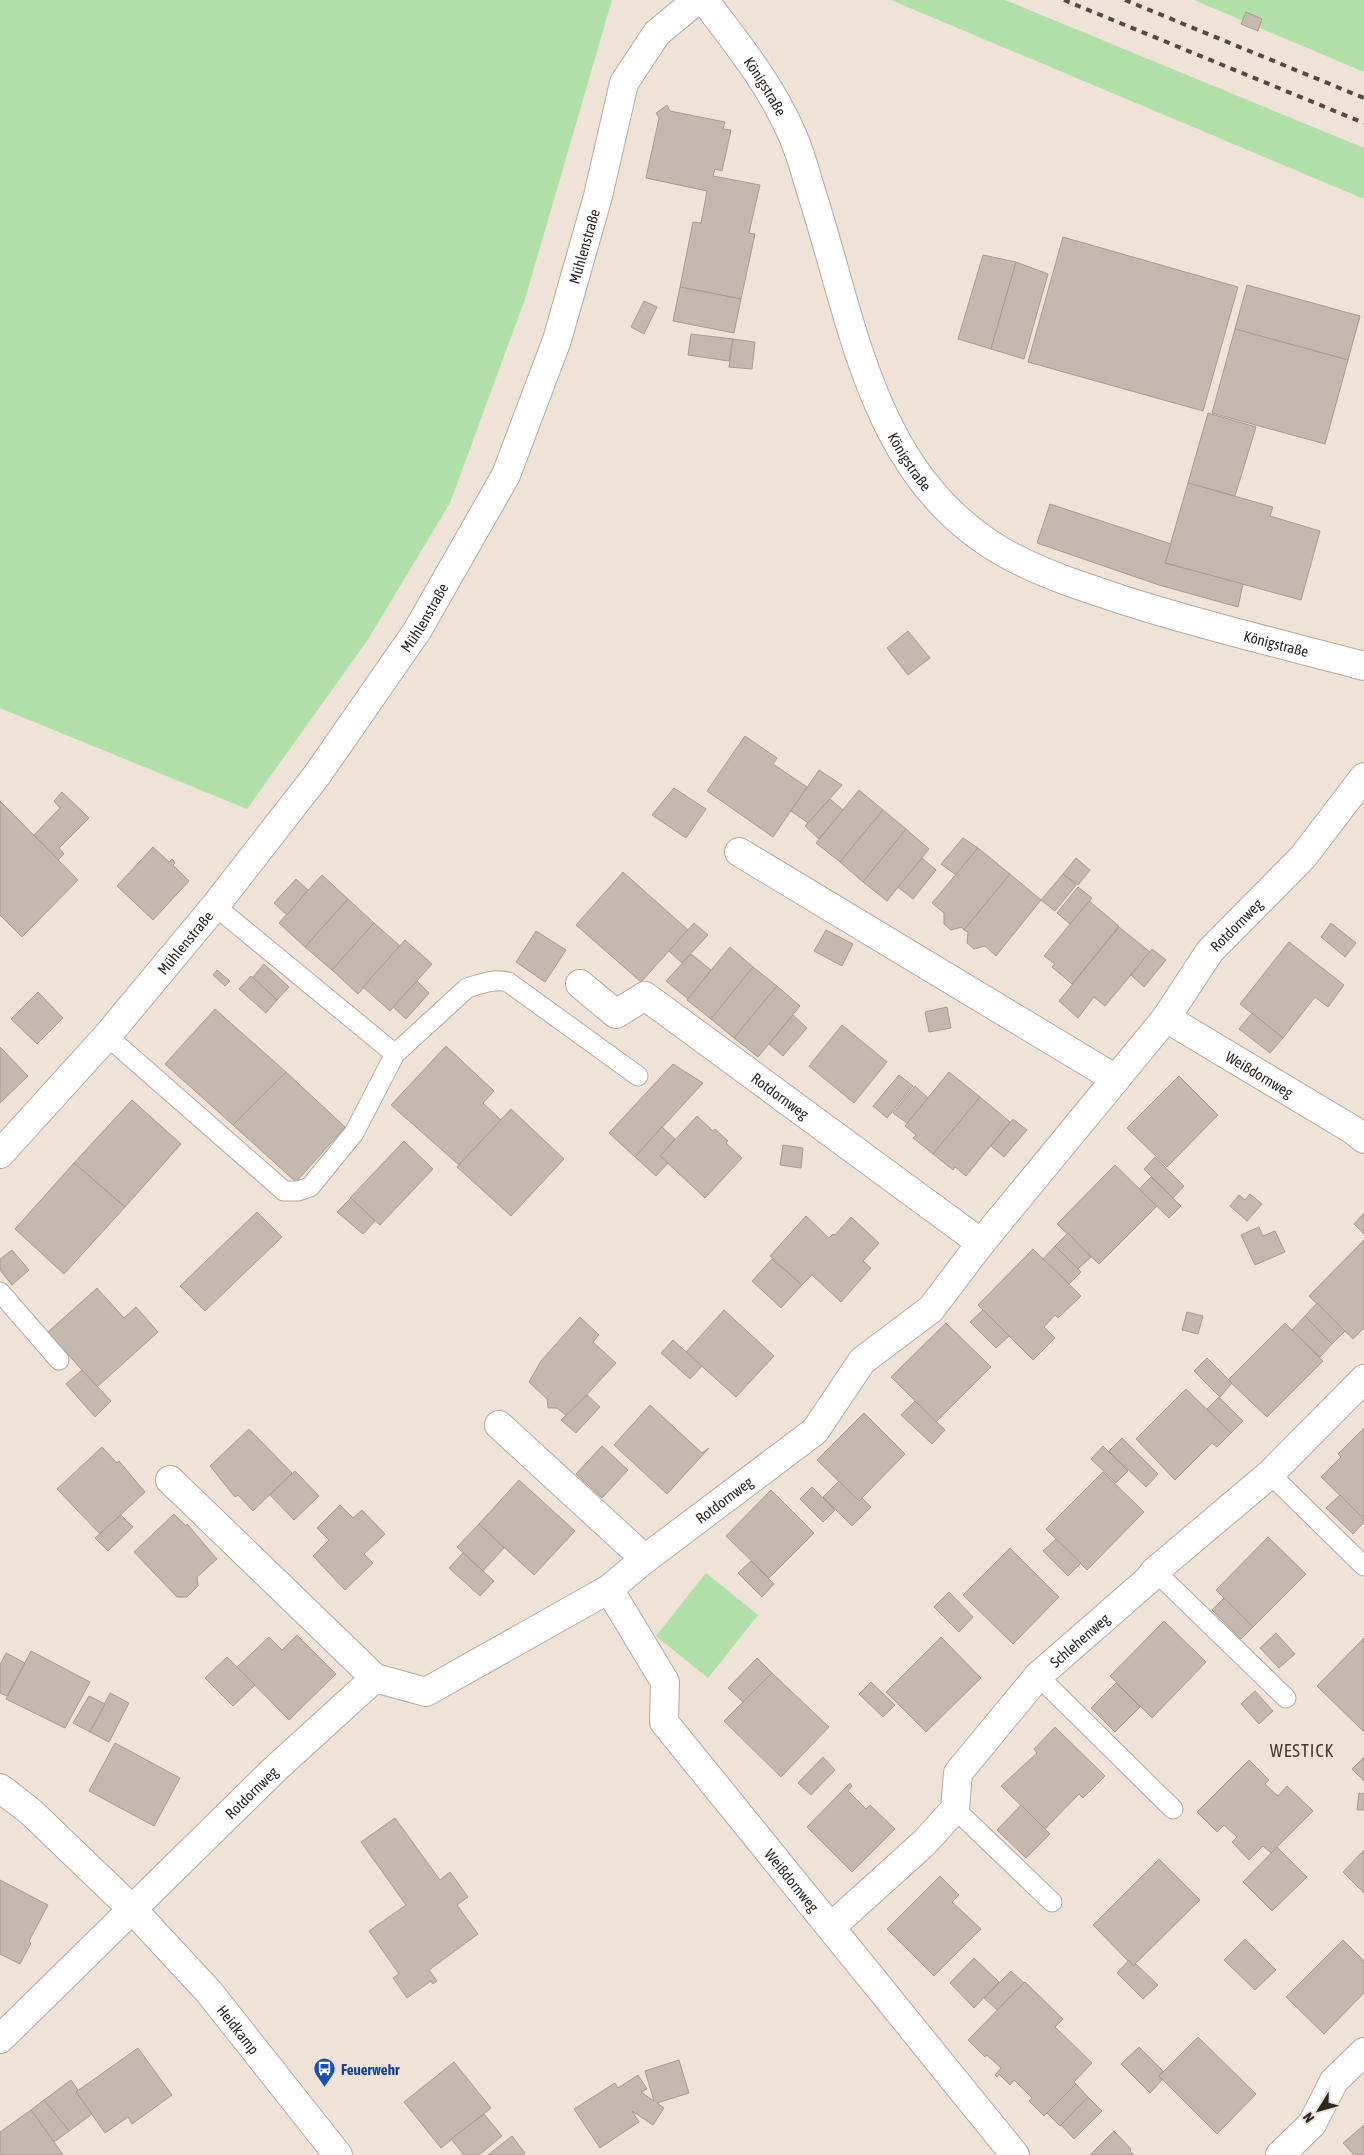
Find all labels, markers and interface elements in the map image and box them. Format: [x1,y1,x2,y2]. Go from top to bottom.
street label: Königstraße [741,54,790,119]
street label: Mühlenstraße [565,207,602,286]
street label: Königstraße [885,429,935,494]
street label: Mühlenstraße [397,580,451,655]
street label: Königstraße [1242,627,1311,660]
street label: Rotdornweg [1206,895,1266,954]
street label: Mühlenstraße [154,907,216,977]
street label: Weißdornweg [1223,1047,1297,1101]
street label: Rotdornweg [748,1069,813,1122]
street label: Rotdornweg [692,1472,756,1527]
street label: Schlehenweg [1046,1609,1113,1670]
district label: WESTICK [1270,1740,1334,1761]
street label: Rotdornweg [221,1763,281,1822]
street label: Weißdornweg [762,1845,823,1915]
street label: Heidkamp [214,2001,263,2057]
bus stop icon: Feuerwehr [313,2057,337,2088]
place label: Feuerwehr [341,2061,400,2078]
north arrow [1294,2085,1344,2135]
text: N [1300,2110,1317,2126]

